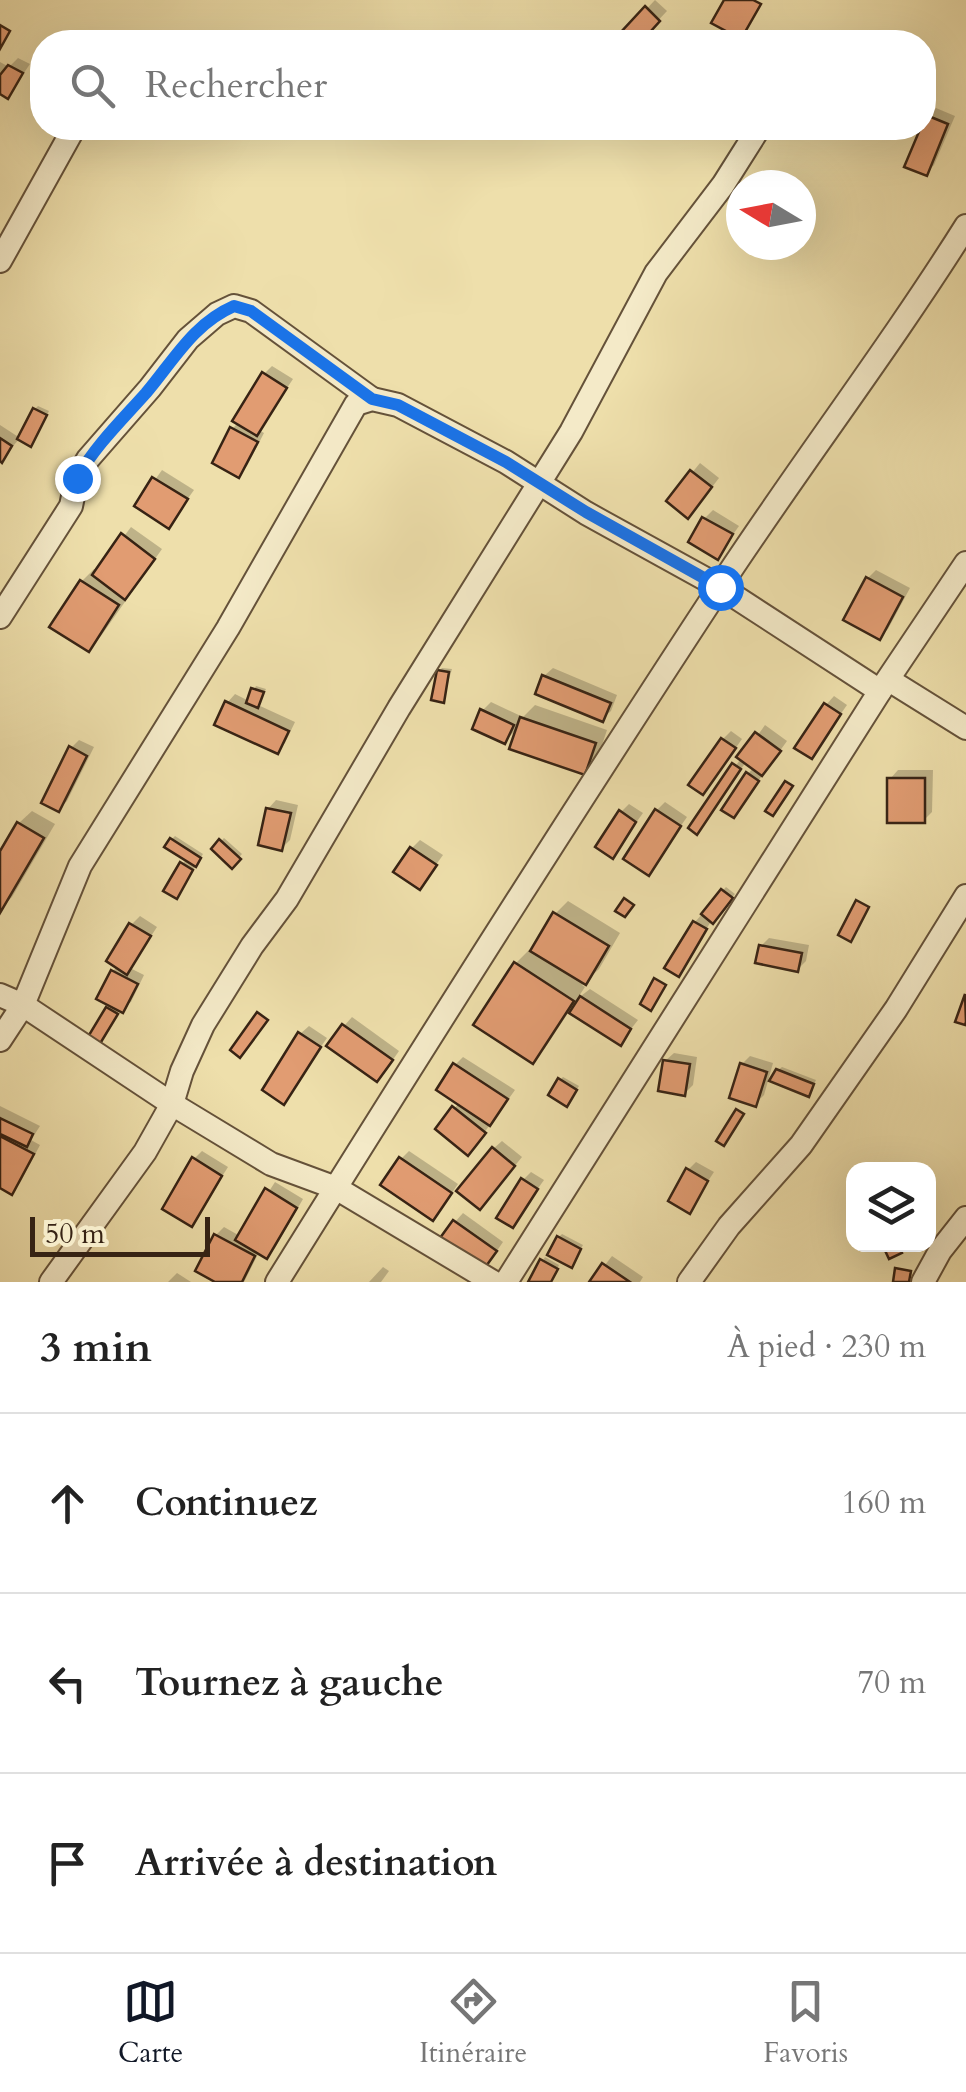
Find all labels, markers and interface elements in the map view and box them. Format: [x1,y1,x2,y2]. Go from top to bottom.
search box [30,30,936,140]
icon: search [65,58,120,113]
text: Rechercher [145,59,327,111]
north arrow [726,170,816,260]
route end [55,456,101,502]
route start [698,565,744,611]
map controls [846,1162,936,1252]
button: layers [846,1162,936,1252]
scale bar [30,1212,210,1256]
text: 50 m [45,1215,105,1253]
text: 3 min [40,1319,152,1376]
text: À pied · 230 m [727,1325,926,1369]
icon: ahead [40,1476,95,1531]
text: Continuez [135,1477,318,1529]
text: 160 m [841,1481,926,1525]
icon: left [40,1656,95,1711]
text: Tournez à gauche [135,1657,444,1709]
text: 70 m [858,1661,926,1705]
icon: arrive [40,1836,95,1891]
text: Arrivée à destination [135,1837,497,1889]
tab: Carte [118,1974,183,2072]
tab: Itinéraire [419,1974,527,2072]
tab: Favoris [763,1974,848,2072]

